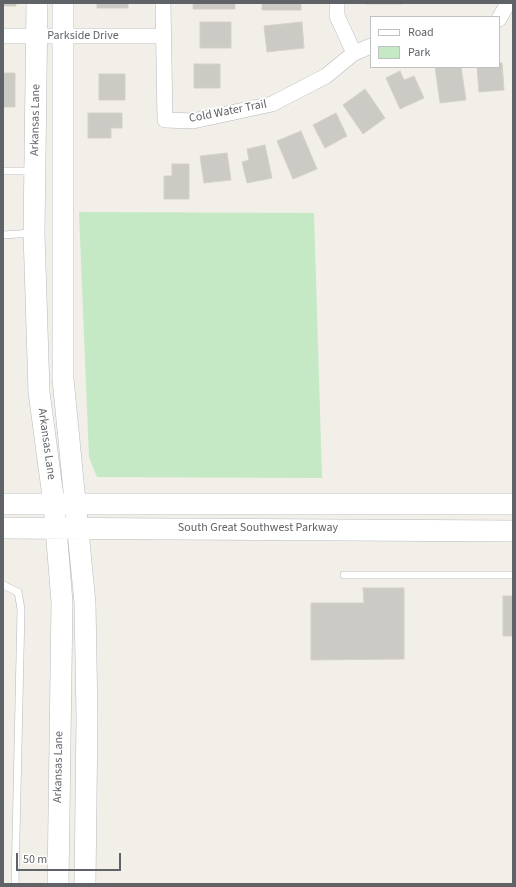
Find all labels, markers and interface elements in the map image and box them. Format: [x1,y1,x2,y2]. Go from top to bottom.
legend [370,16,500,68]
text: Road [408,24,434,41]
street label: Parkside Drive [47,29,119,43]
text: Park [408,44,430,61]
street label: Arkansas Lane [28,84,44,156]
street label: Cold Water Trail [188,97,268,127]
street label: Arkansas Lane [34,407,58,481]
street label: South Great Southwest Parkway [178,521,338,535]
street label: Arkansas Lane [51,731,67,803]
scale bar [18,845,123,871]
text: 50 m [23,851,47,868]

